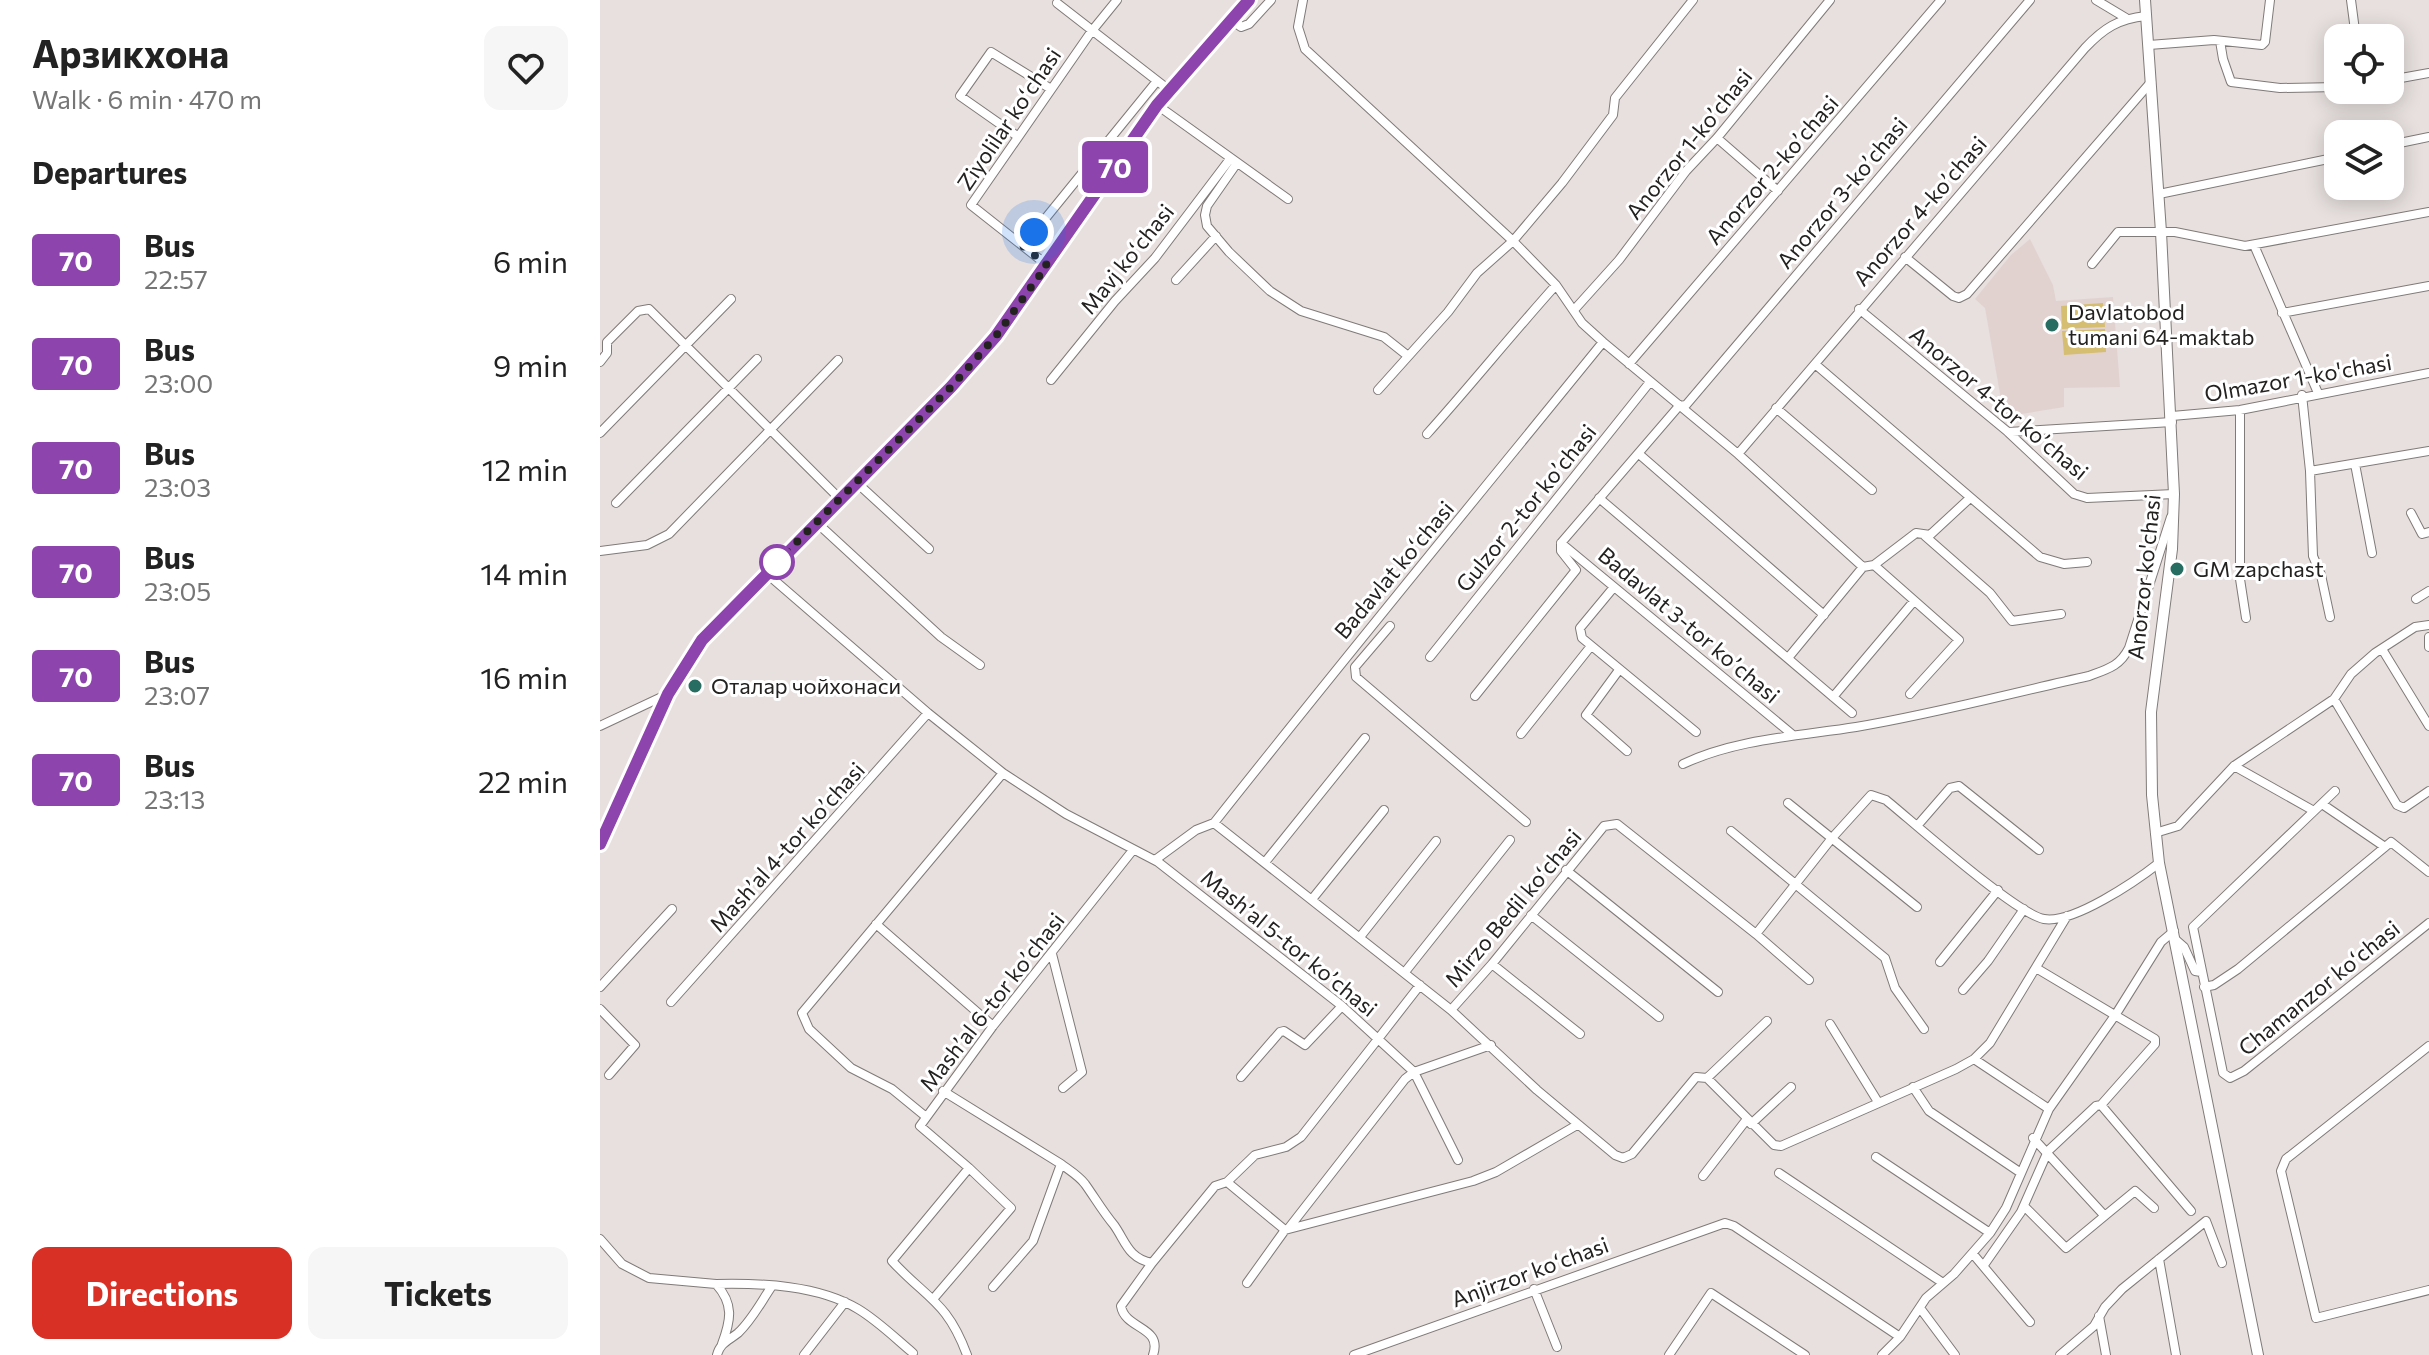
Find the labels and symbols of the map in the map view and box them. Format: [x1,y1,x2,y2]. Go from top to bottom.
street label: Ziyolilar koʻchasi [951,42,1066,195]
street label: Аnorzor 1-koʼchasi [1620,63,1758,224]
street label: Аnorzor 2-koʼchasi [1700,90,1844,250]
street label: Аnorzor 3-koʼchasi [1771,112,1913,274]
street label: Аnorzor 4-koʼchasi [1847,130,1992,291]
line badge: 70 [1079,141,1151,193]
street label: Mavj koʻchasi [1074,198,1179,319]
your location [1014,212,1054,252]
place label: Davlatobod tumani 64-maktab [2068,298,2255,350]
marker: Davlatobod tumani 64-maktab [2043,316,2061,334]
street label: Anorzor 4-tor koʼchasi [1905,320,2094,485]
street label: Olmazor 1-ko'chasi [2202,348,2394,407]
street label: Gulzor 2-tor koʼchasi [1450,418,1602,597]
street label: Anorzor ko'chasi [2121,493,2166,661]
street label: Badavlat koʻchasi [1328,495,1459,644]
street label: Badavlat 3-tor koʼchasi [1593,541,1785,708]
unlabelled marker [760,545,794,579]
place label: GM zapchast [2193,555,2324,582]
marker: GM zapchast [2168,560,2186,578]
place label: Оталар чойхонаси [711,672,901,699]
marker: Оталар чойхонаси [686,677,704,695]
street label: Mashʼal 4-tor koʼchasi [703,756,870,937]
street label: Mirzo Bedil koʻchasi [1439,823,1587,992]
street label: Mashʼal 5-tor koʼchasi [1196,863,1383,1022]
street label: Mashʼal 6-tor koʼchasi [913,907,1070,1096]
street label: Chamanzor koʻchasi [2233,914,2405,1061]
street label: Anjirzor koʻchasi [1448,1231,1612,1312]

